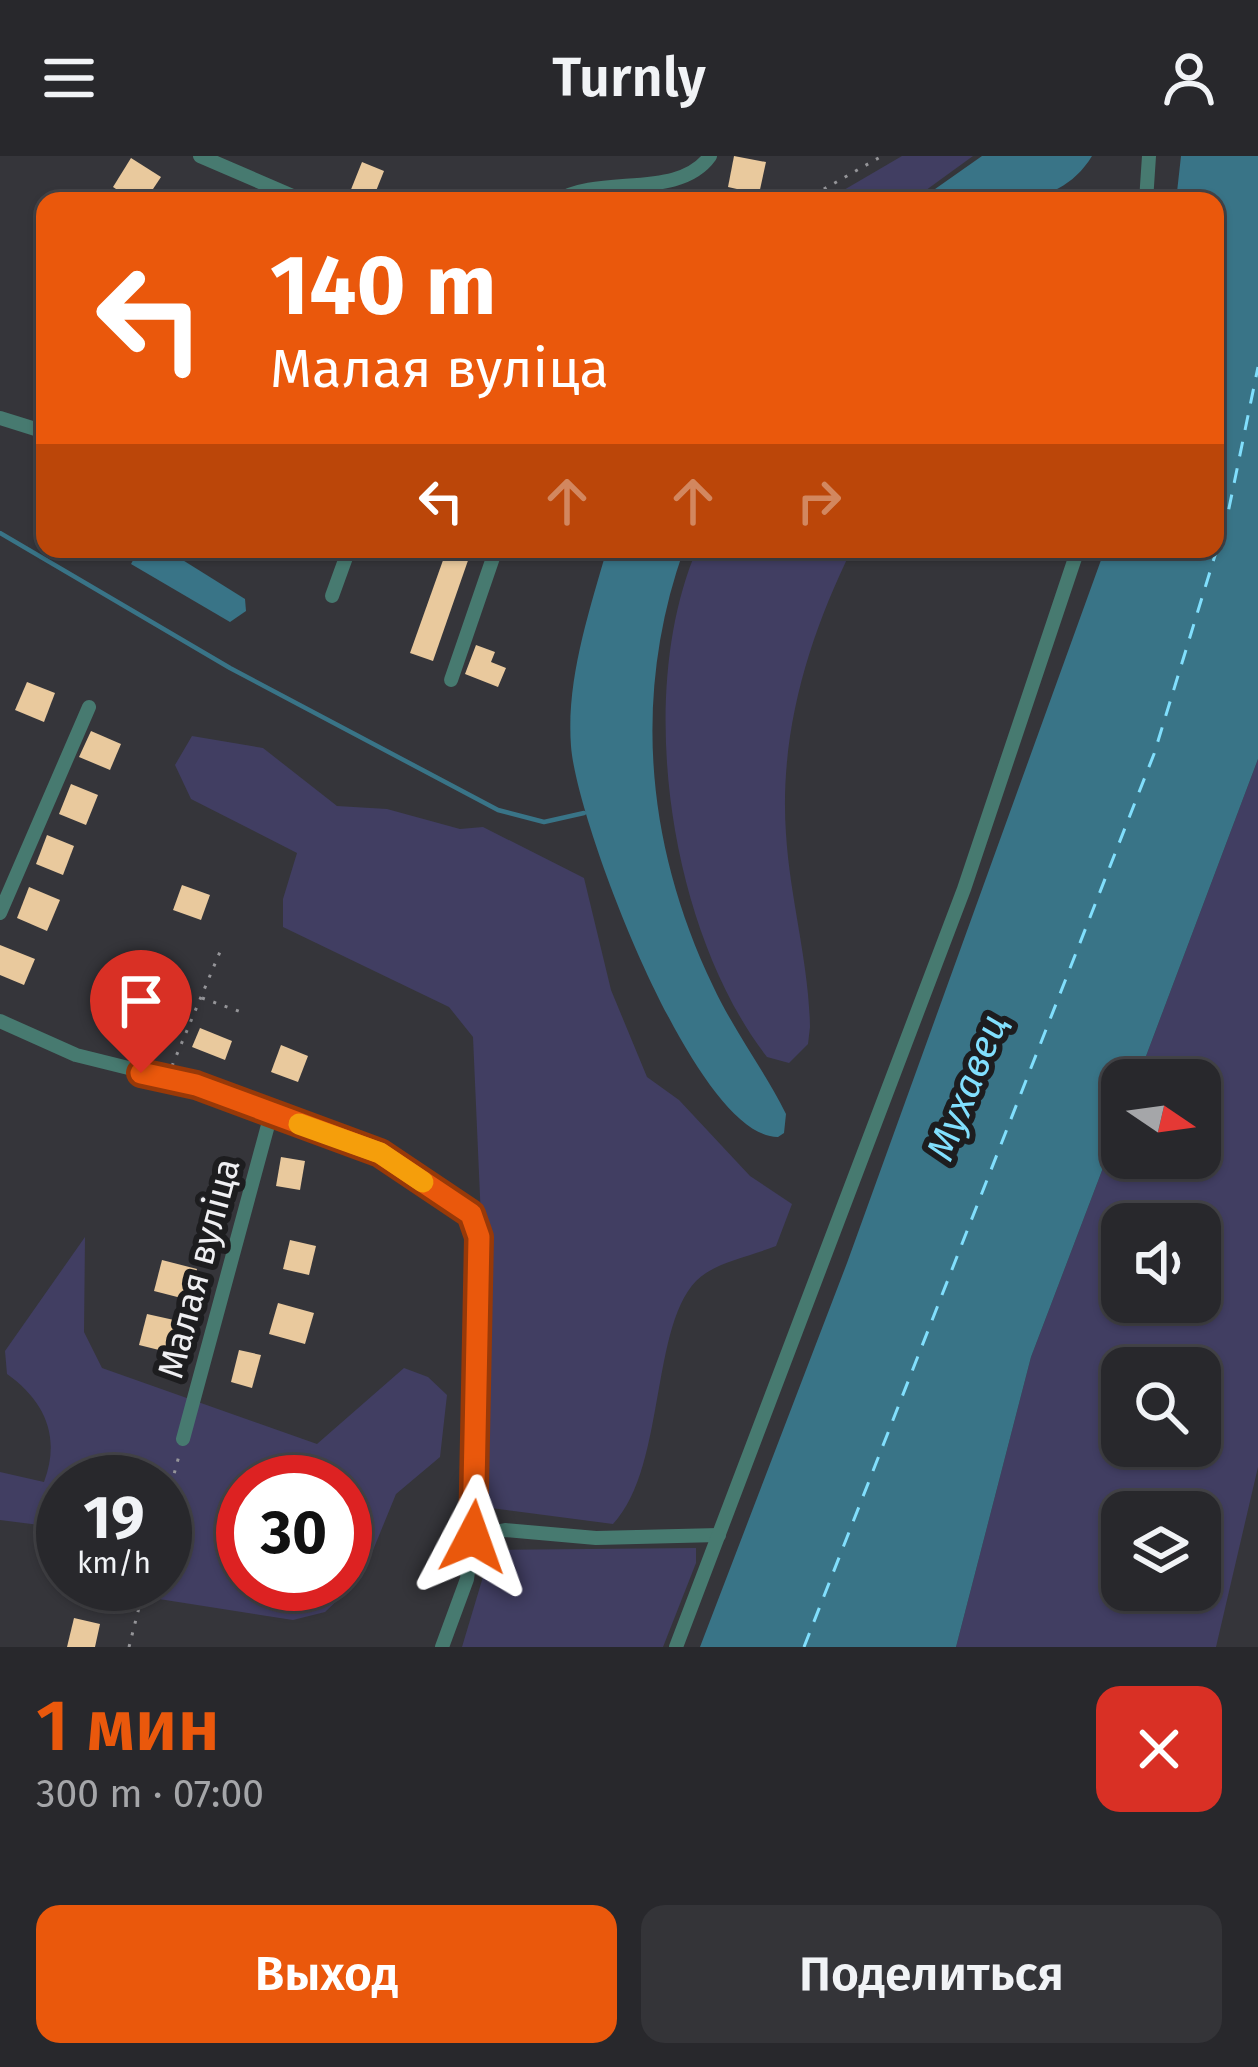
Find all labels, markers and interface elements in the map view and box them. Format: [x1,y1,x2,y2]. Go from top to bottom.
icon: menu [36,45,102,111]
icon: person [1156,45,1222,111]
text: Turnly [552,46,706,110]
text: 140 m [270,235,496,336]
icon: left [72,240,228,396]
text: Малая вуліца [270,337,609,401]
icon: left [408,468,474,534]
icon: ahead [534,468,600,534]
icon: ahead [660,468,726,534]
icon: right [786,468,852,534]
pin [90,950,192,1073]
icon: arrive [108,968,174,1034]
water label: Мухавец [917,1008,1017,1167]
north arrow [1101,1059,1221,1179]
map controls [1101,1059,1221,1611]
street label: Малая вуліца [148,1153,249,1383]
button: sound [1101,1203,1221,1323]
button: search [1101,1347,1221,1467]
speed limit sign: 30 [216,1455,372,1611]
position arrow [410,1474,536,1600]
text: 19 [83,1482,145,1554]
button: layers [1101,1491,1221,1611]
text: km/h [77,1545,151,1581]
text: 1 мин [36,1683,220,1769]
button: close [1096,1686,1222,1812]
text: 300 m · 07:00 [36,1771,264,1817]
button: Выход [36,1905,617,2043]
button: Поделиться [641,1905,1222,2043]

